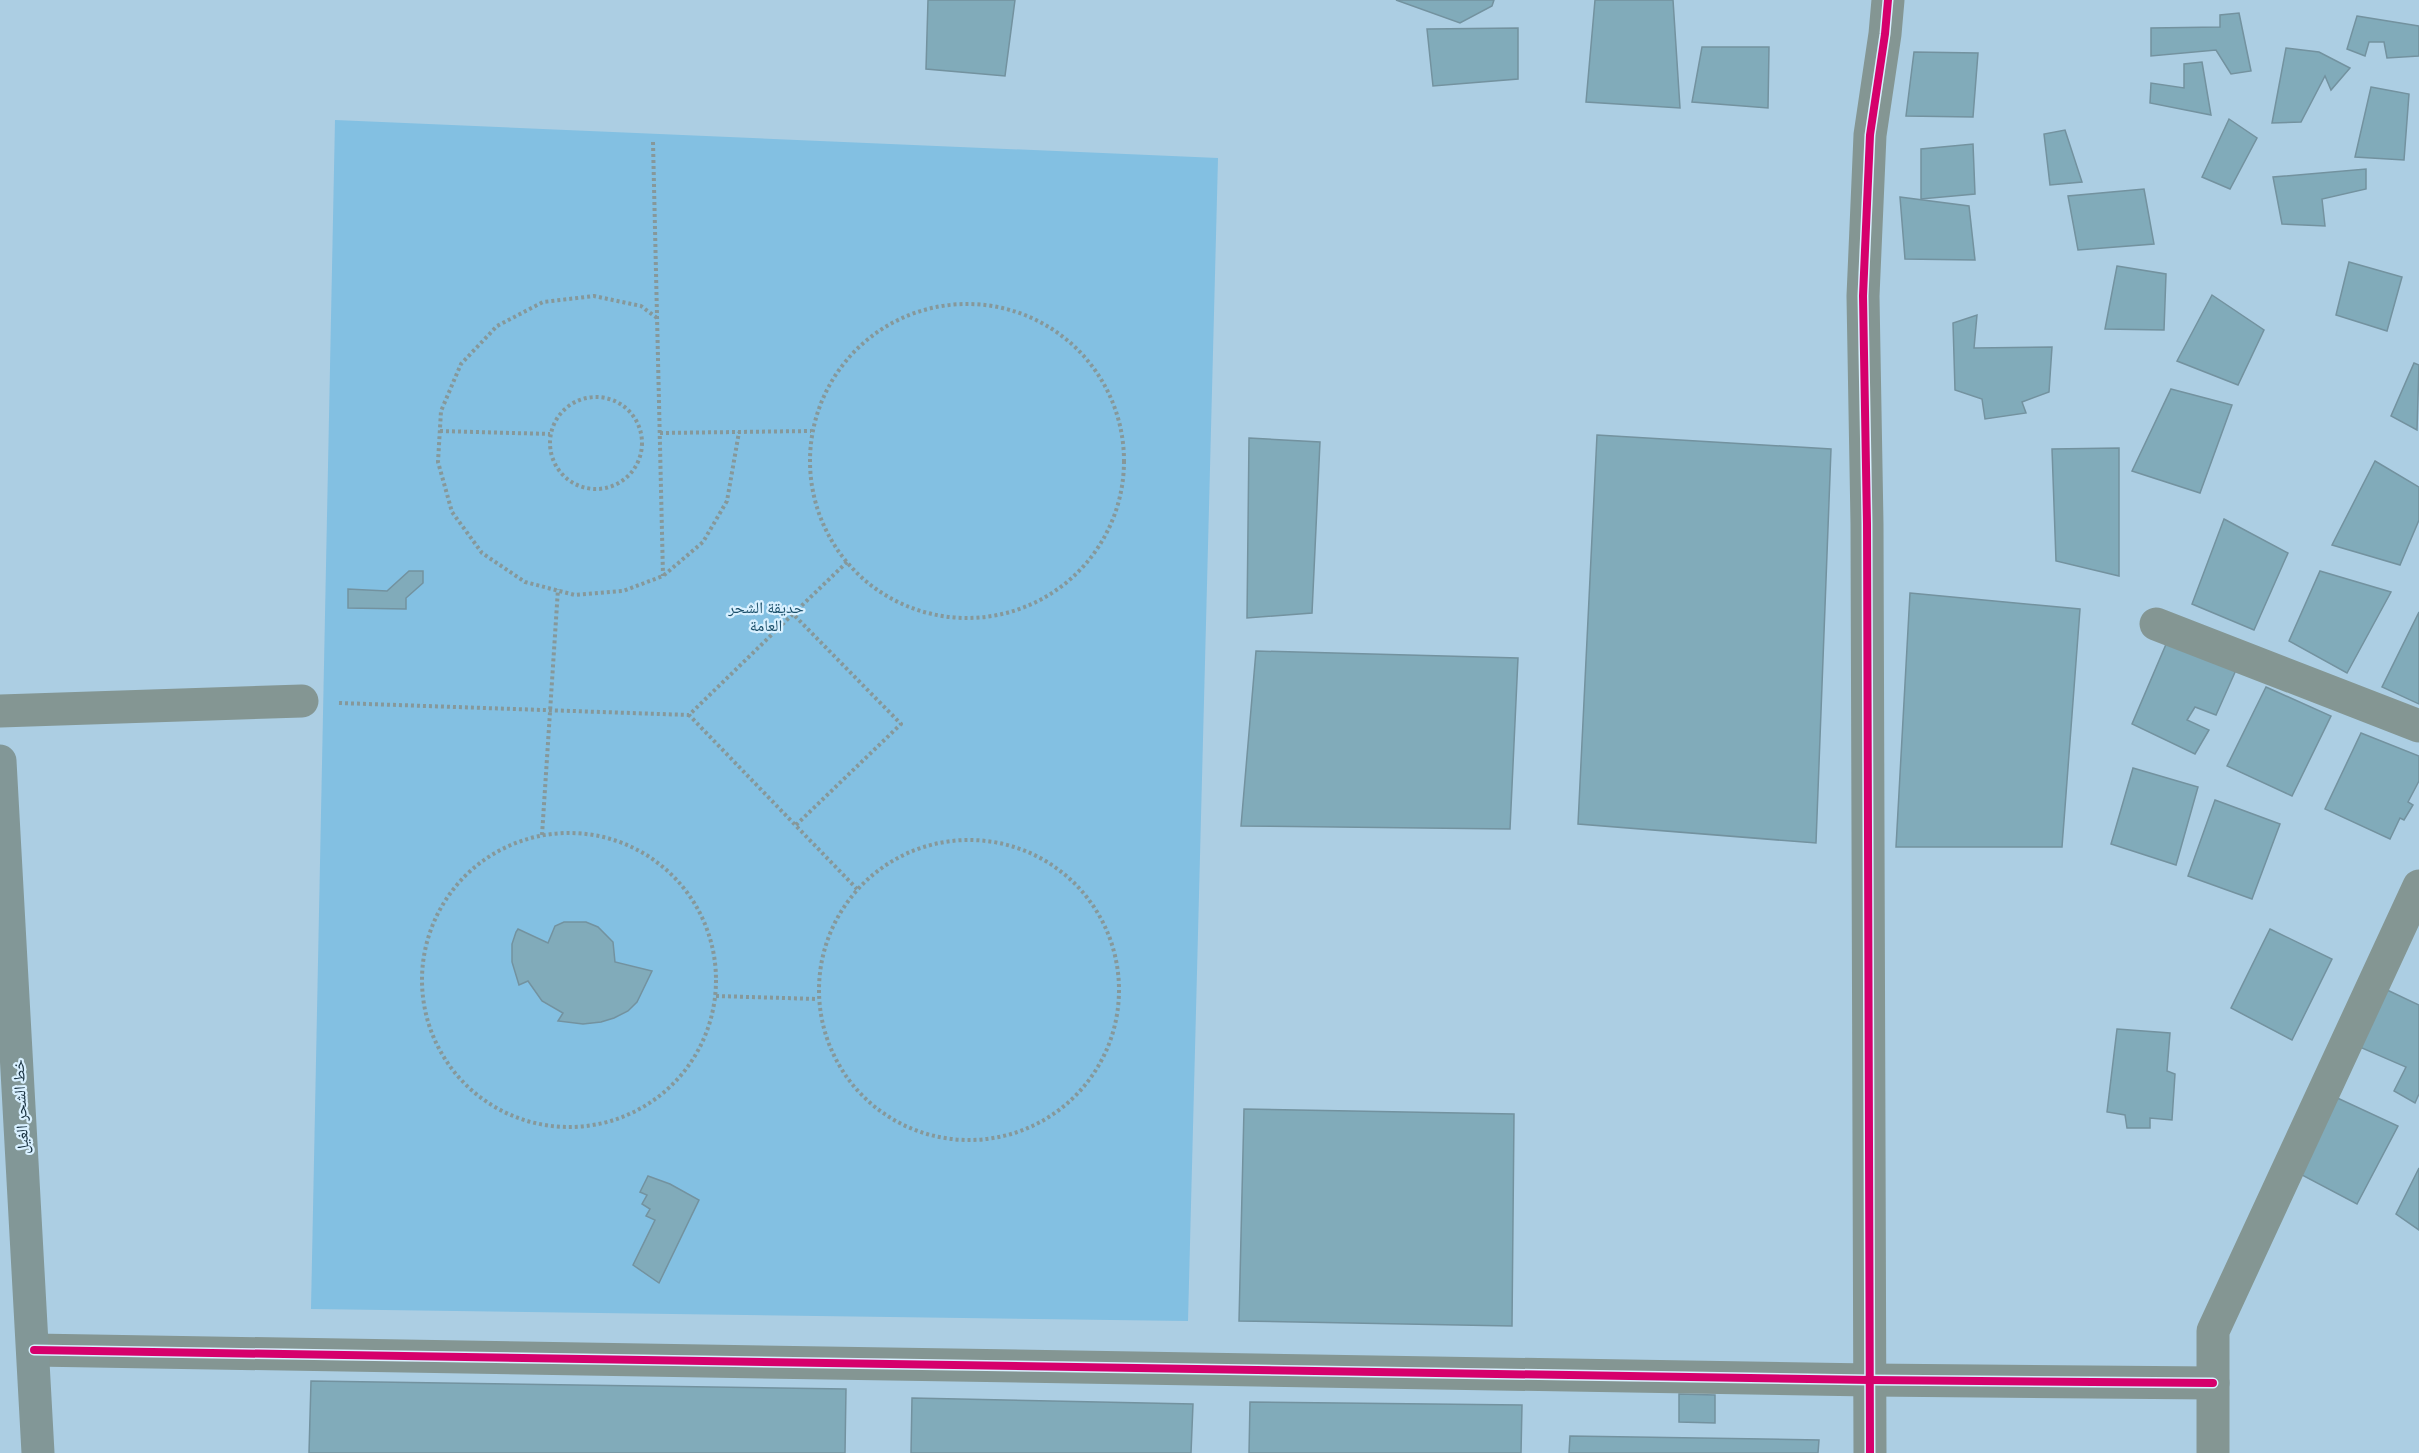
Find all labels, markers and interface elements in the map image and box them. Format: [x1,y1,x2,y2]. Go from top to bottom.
park label: حديقة الشحر العامة [727,597,804,637]
street label: خط الشحر الغيل [8,1059,34,1155]

